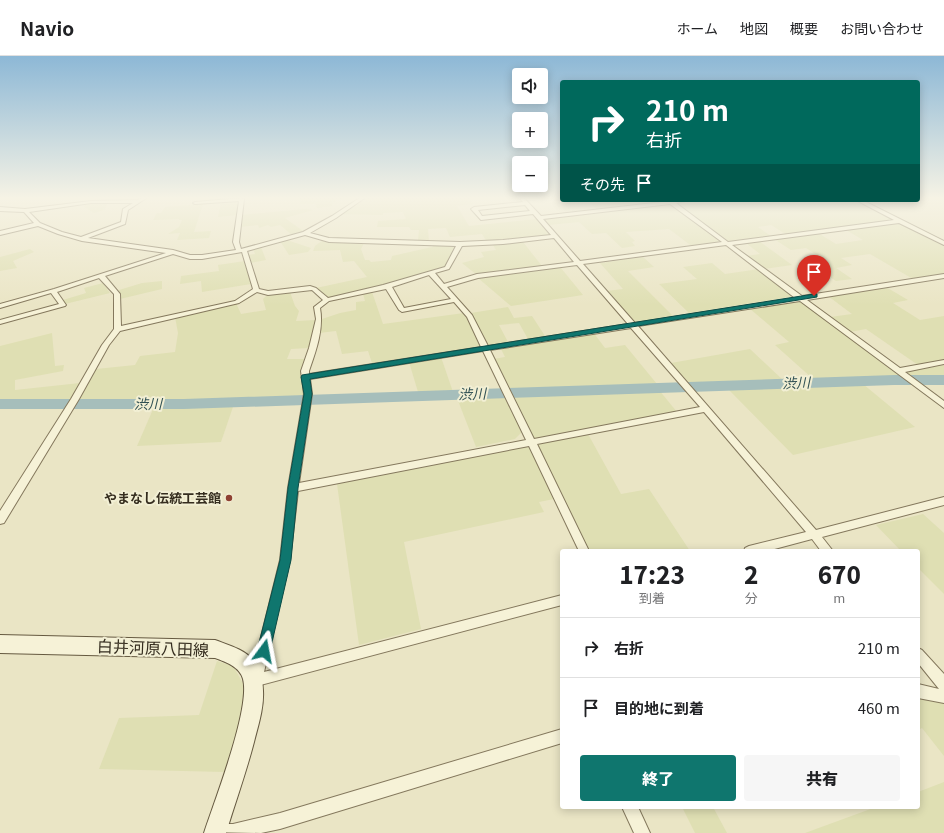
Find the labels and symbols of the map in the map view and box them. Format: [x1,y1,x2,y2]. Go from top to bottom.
pin [797,255,831,296]
water label: 渋川 [782,371,812,392]
water label: 渋川 [458,382,488,403]
water label: 渋川 [134,393,164,413]
place label: やまなし伝統工芸館 [104,488,221,507]
marker: やまなし伝統工芸館 [224,493,234,503]
position arrow [243,630,285,672]
street label: 白井河原八田線 [97,633,209,661]

